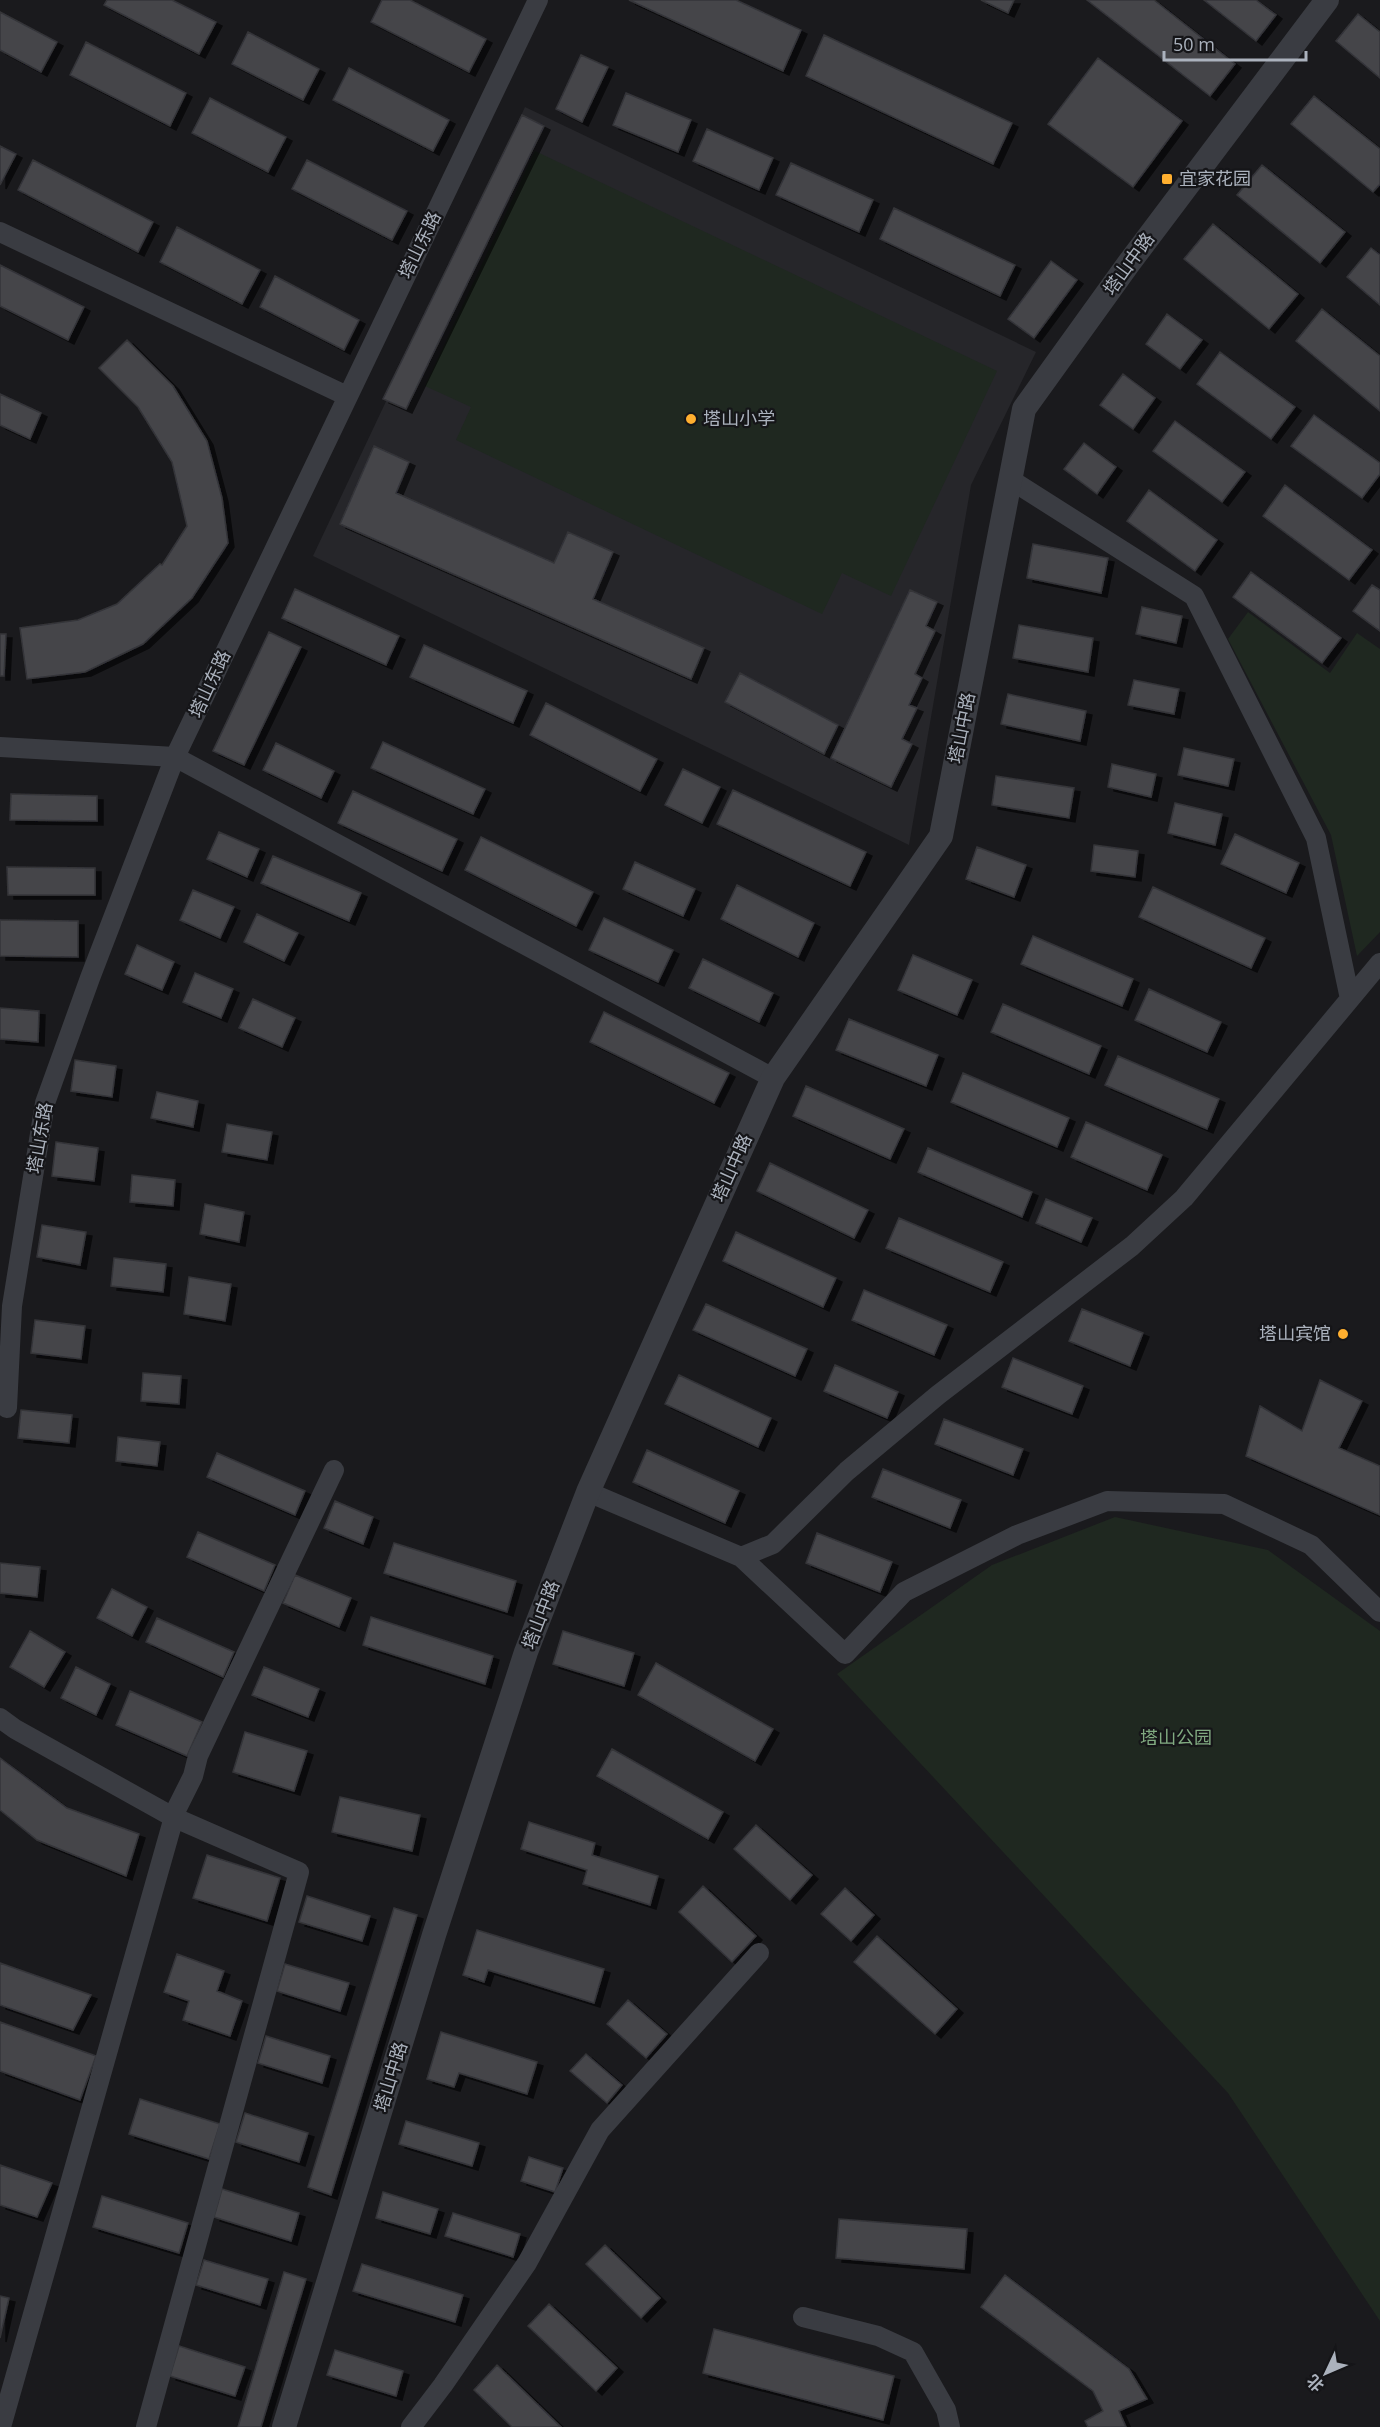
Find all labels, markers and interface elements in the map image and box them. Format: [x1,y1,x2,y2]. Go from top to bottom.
scale bar [1164,24,1306,62]
text: 50 m [1173,32,1215,56]
place label: 宜家花园 [1179,166,1251,190]
marker: 宜家花园 [1160,172,1174,186]
street label: 塔山东路 [393,207,446,282]
street label: 塔山中路 [1097,227,1159,300]
place label: 塔山小学 [703,406,775,430]
marker: 塔山小学 [684,412,698,426]
street label: 塔山东路 [183,646,235,721]
street label: 塔山中路 [942,690,980,765]
street label: 塔山东路 [21,1100,57,1175]
street label: 塔山中路 [705,1130,757,1205]
place label: 塔山宾馆 [1259,1321,1331,1345]
marker: 塔山宾馆 [1336,1327,1350,1341]
street label: 塔山中路 [516,1577,564,1653]
park label: 塔山公园 [1140,1725,1212,1749]
street label: 塔山中路 [368,2039,412,2115]
north arrow [1296,2343,1356,2403]
text: 北 [1302,2370,1329,2397]

